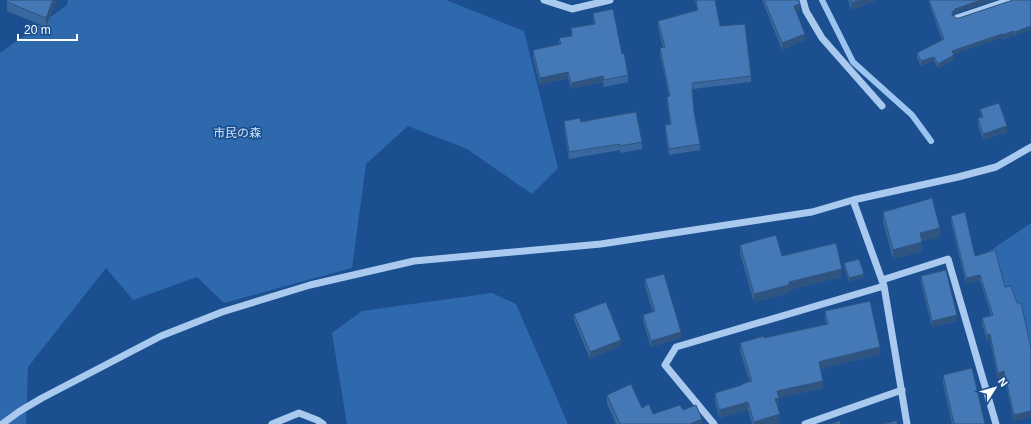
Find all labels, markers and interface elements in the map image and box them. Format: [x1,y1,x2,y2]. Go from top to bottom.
scale bar [18,16,77,42]
text: 20 m [24,23,51,37]
park label: 市民の森 [213,126,261,140]
north arrow [975,368,1015,408]
text: N [996,375,1010,389]

